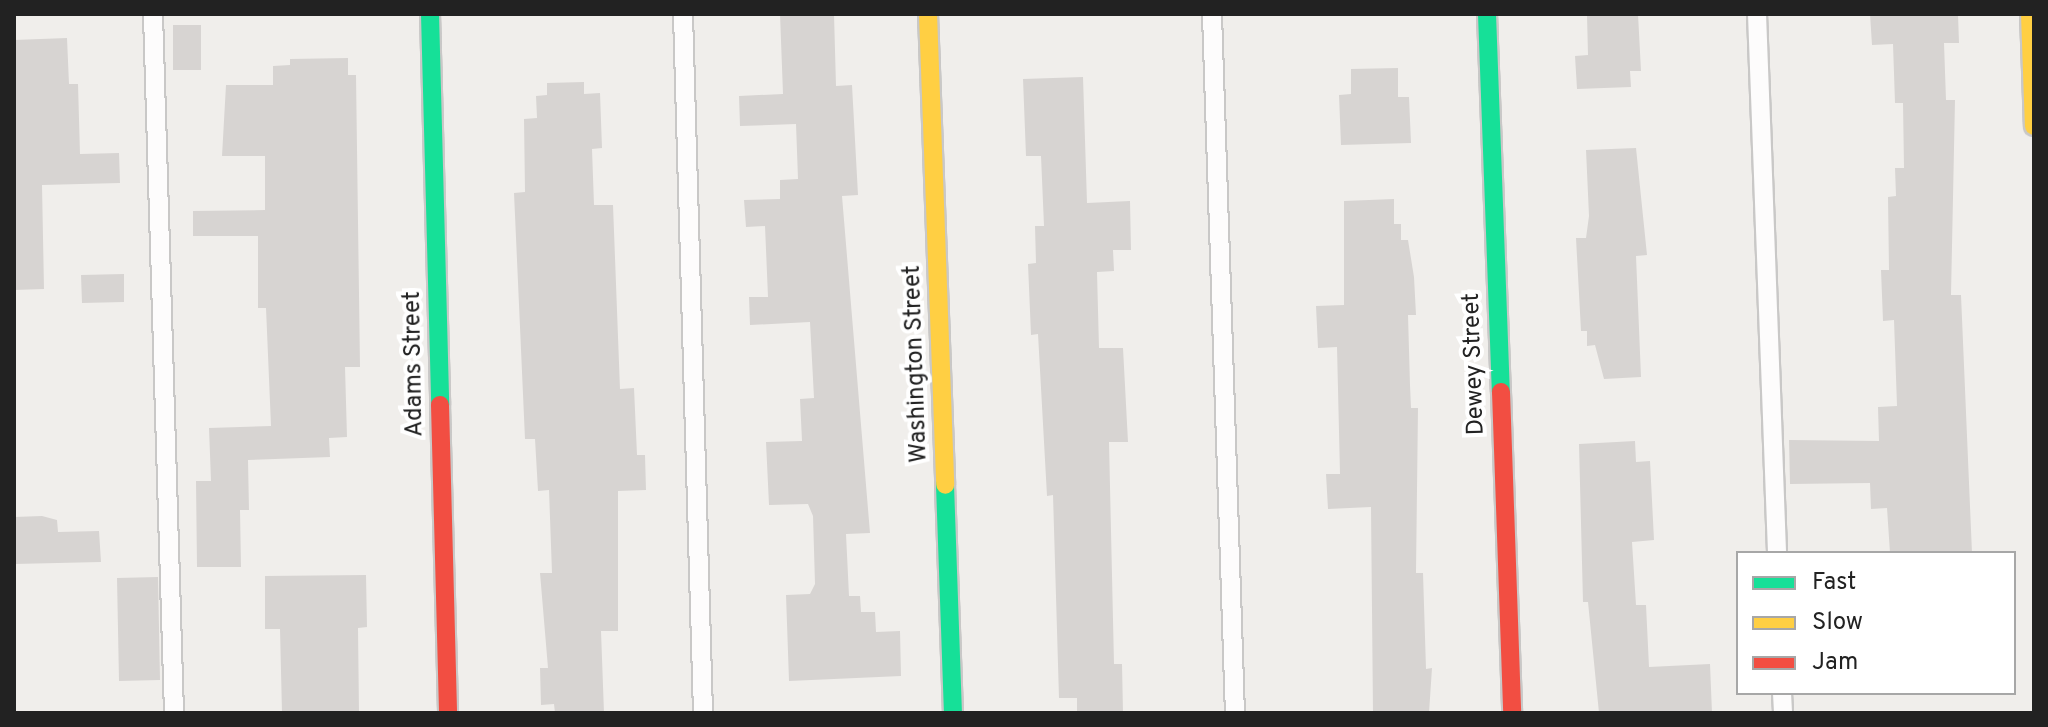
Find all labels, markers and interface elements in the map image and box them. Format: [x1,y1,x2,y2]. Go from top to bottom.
street label: Washington Street [899,265,935,463]
street label: Adams Street [399,291,431,437]
street label: Dewey Street [1458,292,1492,436]
legend [1736,551,2016,695]
text: Fast [1812,568,1856,598]
text: Slow [1812,608,1863,638]
text: Jam [1812,648,1858,678]

